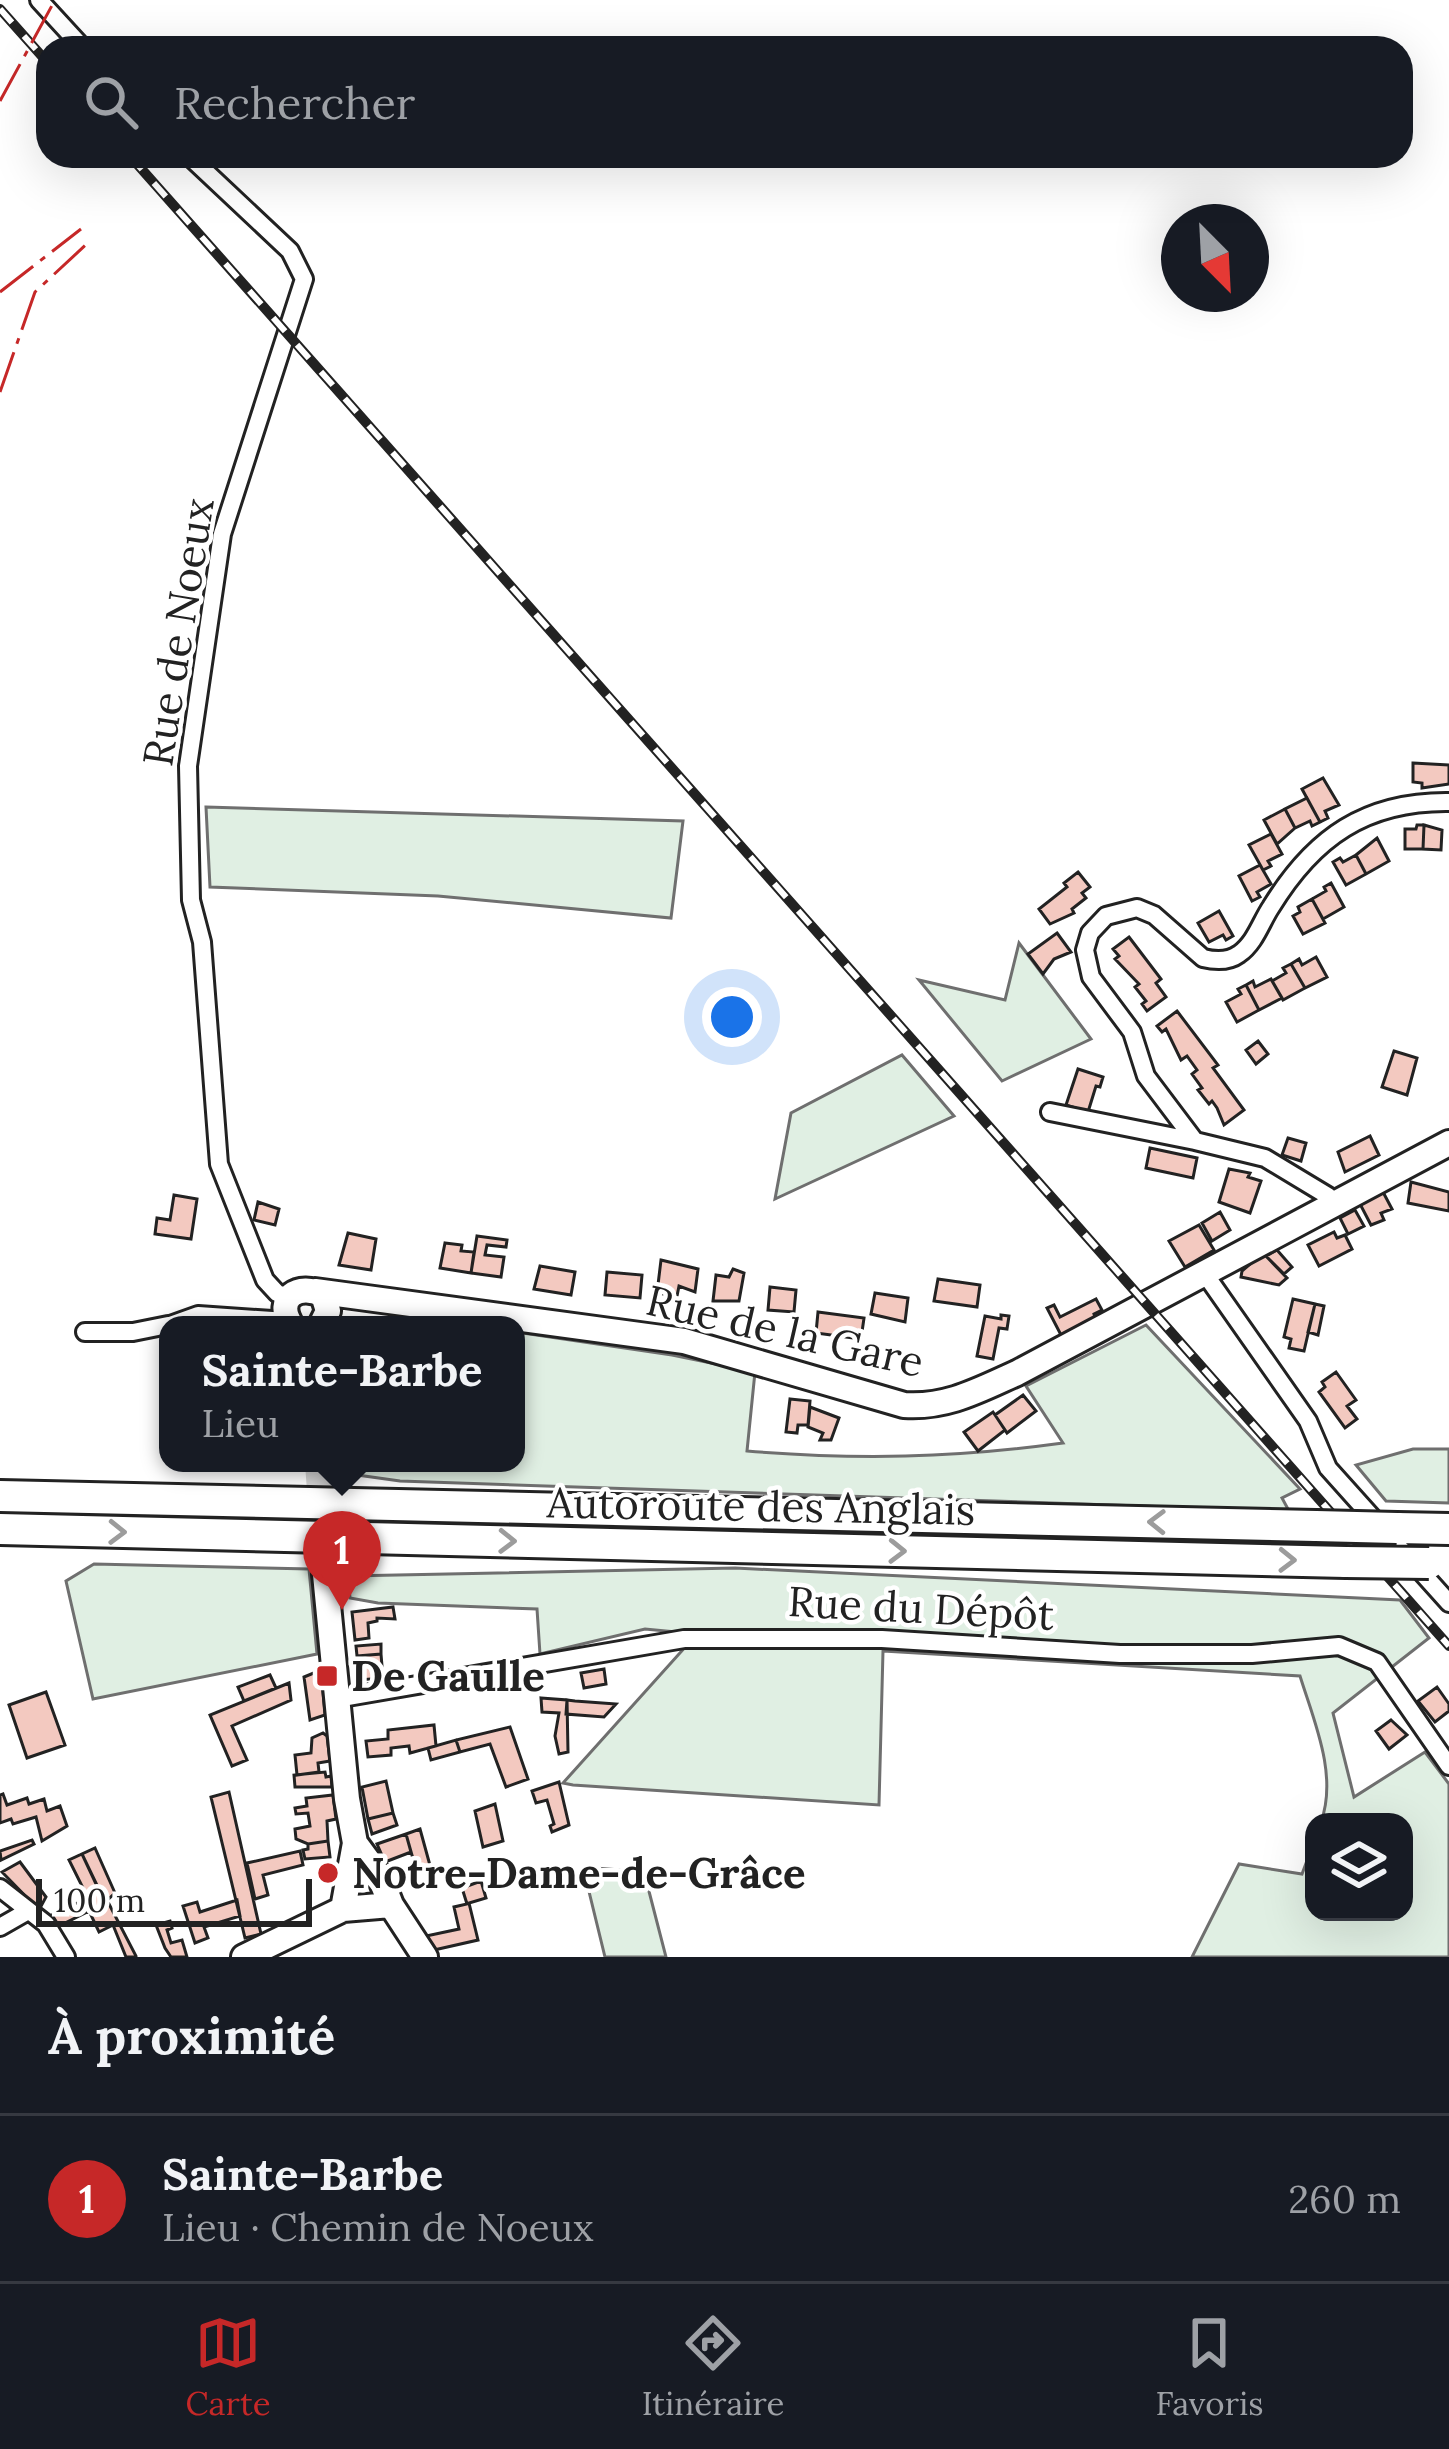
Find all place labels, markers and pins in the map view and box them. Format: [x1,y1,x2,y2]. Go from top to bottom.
pin: 1 [303,1511,381,1610]
place label: De Gaulle [351,1649,545,1703]
marker: De Gaulle [314,1663,340,1689]
place label: Notre-Dame-de-Grâce [352,1846,806,1900]
marker: Notre-Dame-de-Grâce [315,1860,341,1886]

